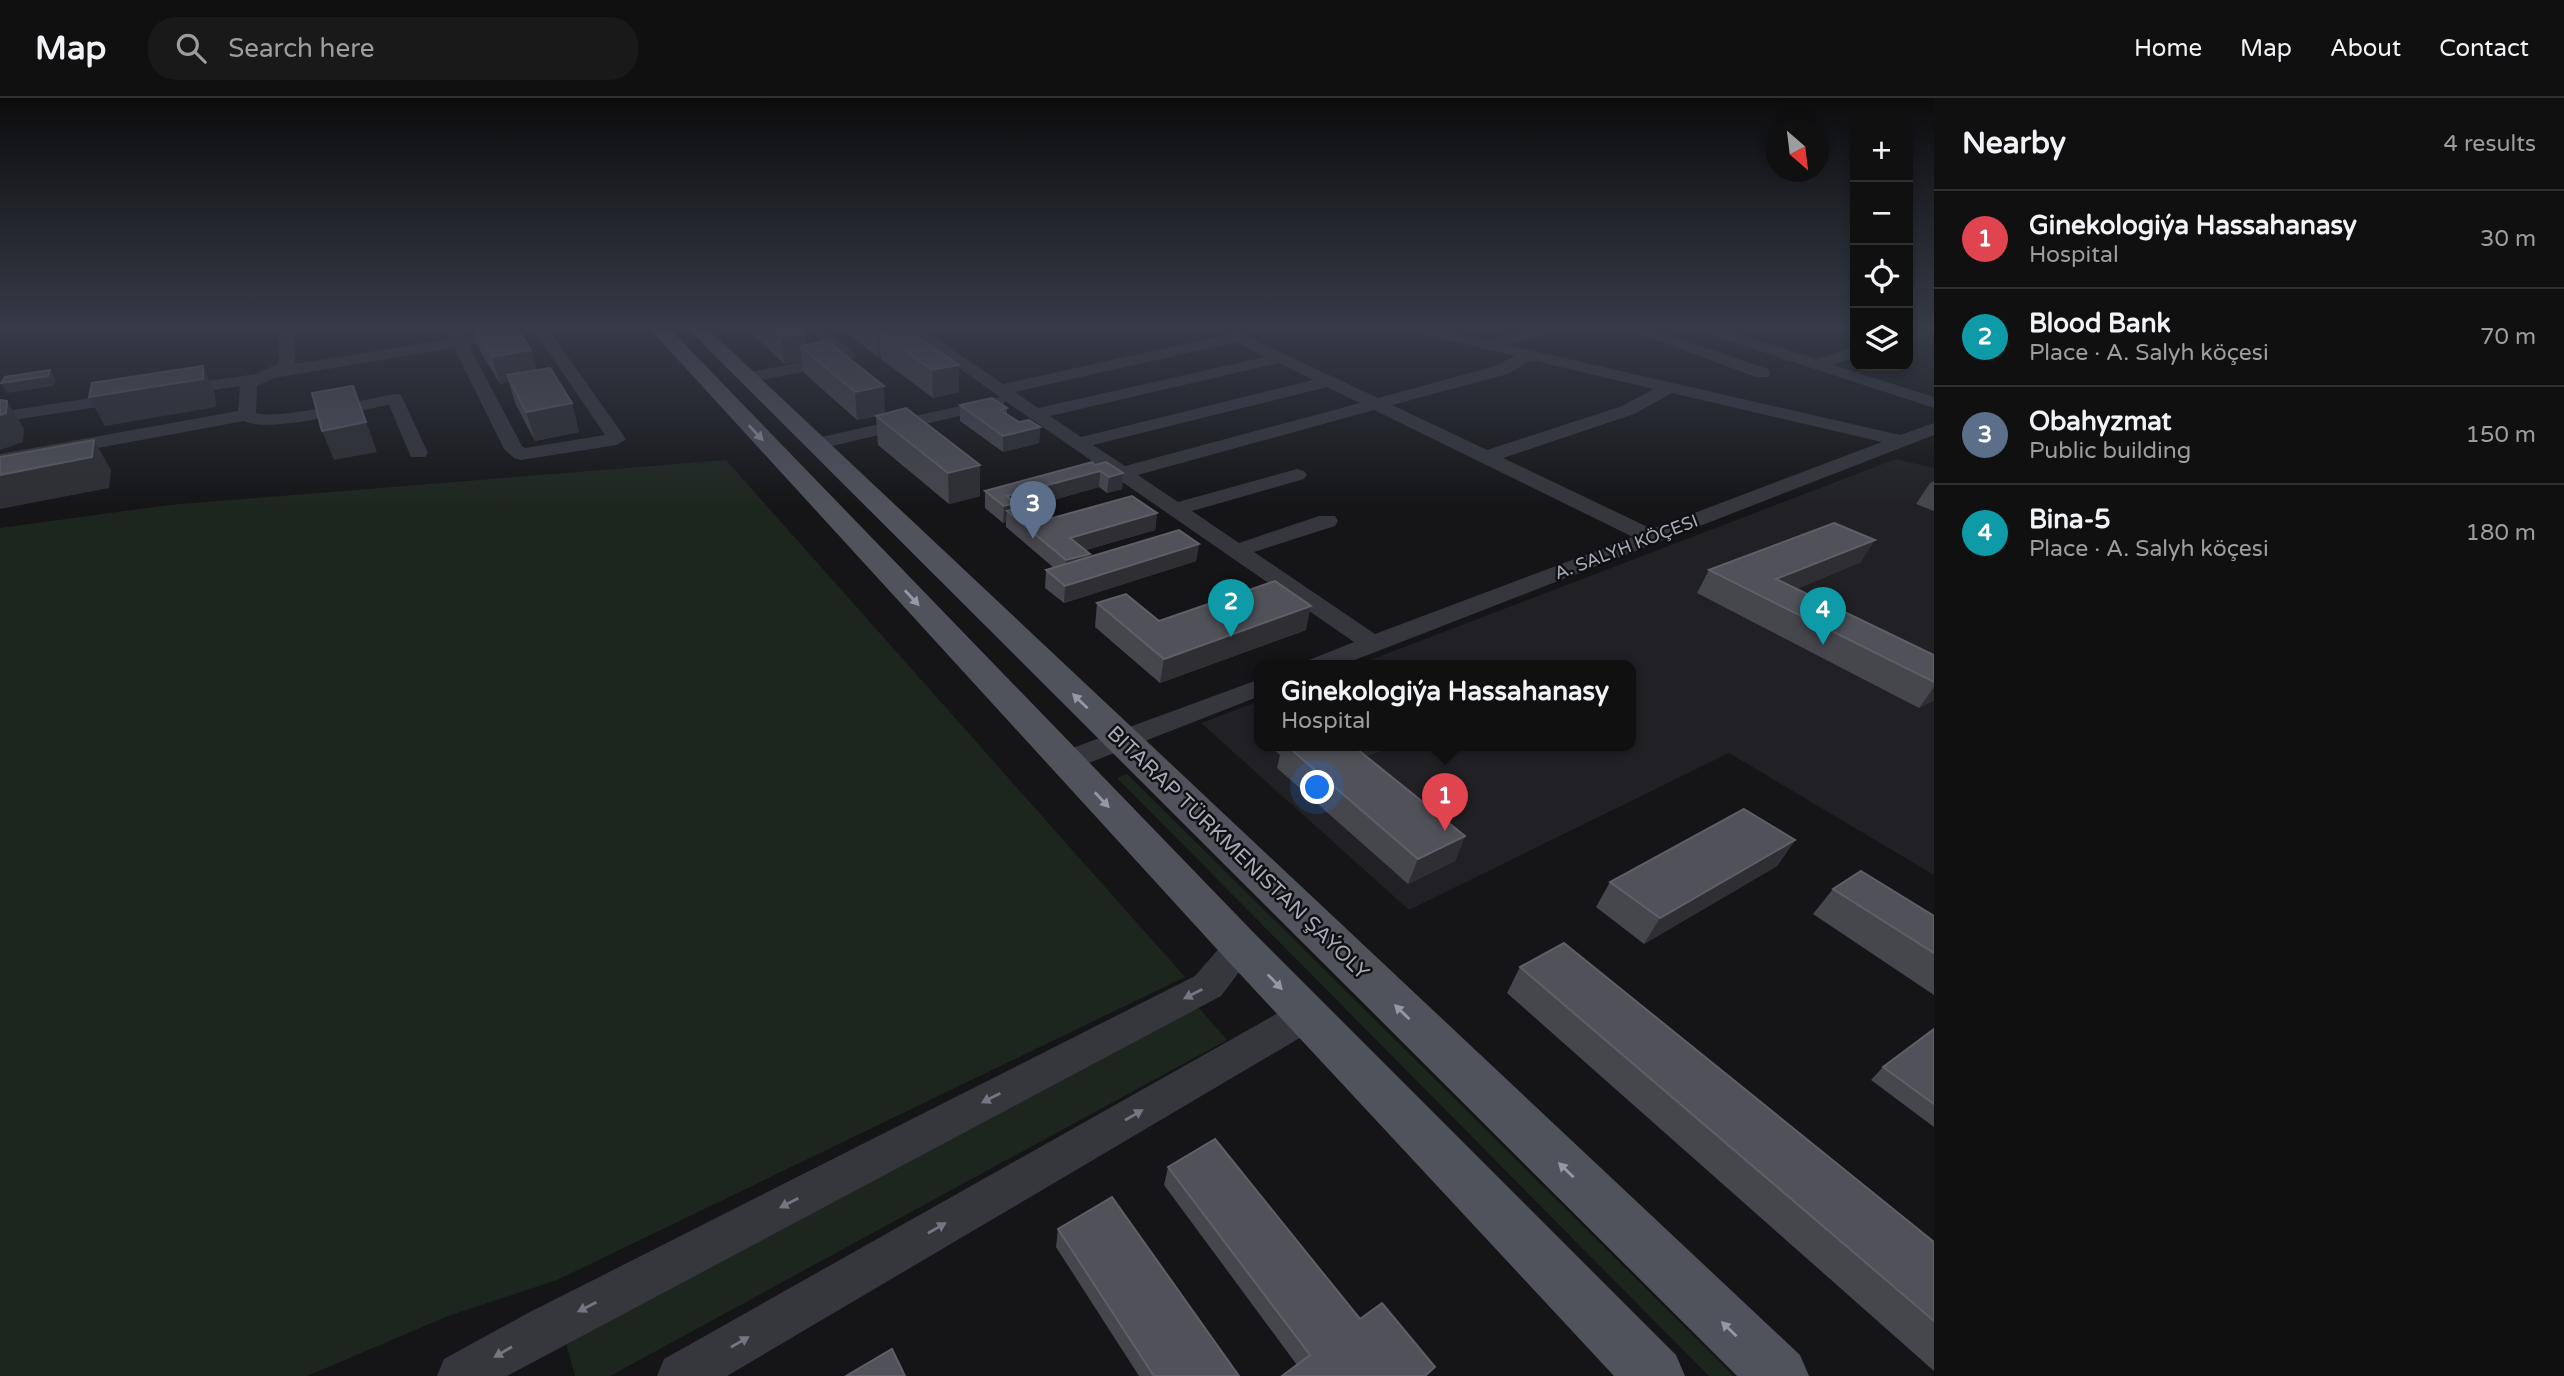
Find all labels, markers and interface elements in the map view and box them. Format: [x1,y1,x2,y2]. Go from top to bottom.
search box [148,17,638,80]
text: Map [35,29,106,68]
icon: search [172,29,210,67]
text: Search here [228,33,374,64]
text: Home [2134,34,2202,63]
text: Map [2240,34,2292,63]
text: About [2330,34,2401,63]
text: Contact [2439,34,2529,63]
north arrow [1766,119,1829,182]
map controls [1850,119,1913,371]
button: + [1850,119,1913,182]
text: Nearby [1962,125,2066,162]
text: 4 results [2443,130,2536,158]
button: − [1850,182,1913,245]
text: Ginekologiýa Hassahanasy [2029,210,2357,241]
text: 1 [1978,225,1992,253]
text: 30 m [2480,225,2536,253]
text: Hospital [2029,241,2119,269]
button: locate [1850,245,1913,308]
button: layers [1850,308,1913,371]
text: Blood Bank [2029,308,2171,339]
text: 2 [1978,323,1992,351]
text: 70 m [2480,323,2536,351]
text: Place · A. Salyh köçesi [2029,339,2269,367]
text: Obahyzmat [2029,406,2172,437]
text: 3 [1978,421,1992,449]
text: 150 m [2466,421,2536,449]
one-way arrow [748,424,765,441]
text: Public building [2029,437,2191,465]
pin: 3 [1010,481,1056,539]
text: Bina-5 [2029,504,2111,535]
street label: A. SALYH KÖÇESI [1551,509,1701,585]
text: 4 [1978,519,1992,547]
text: 180 m [2466,519,2536,547]
text: Place · A. Salyh köçesi [2029,535,2269,563]
pin: 2 [1208,579,1254,637]
pin: 4 [1800,587,1846,645]
one-way arrow [904,589,920,606]
popup [1254,660,1636,751]
text: Ginekologiýa Hassahanasy [1281,676,1609,707]
one-way arrow [1072,692,1089,709]
text: Hospital [1281,707,1371,735]
street label: BITARAP TÜRKMENISTAN ŞAÝOLY [1102,721,1374,985]
your location [1300,770,1334,804]
pin: 1 [1422,773,1468,831]
one-way arrow [1093,791,1110,808]
one-way arrow [1267,974,1284,991]
one-way arrow [1183,988,1203,1000]
one-way arrow [1394,1004,1411,1021]
one-way arrow [981,1093,1001,1104]
one-way arrow [1124,1109,1144,1121]
one-way arrow [1558,1163,1575,1179]
one-way arrow [779,1197,799,1208]
one-way arrow [927,1223,947,1235]
one-way arrow [577,1301,597,1313]
one-way arrow [1721,1320,1738,1337]
one-way arrow [730,1336,749,1348]
one-way arrow [493,1346,512,1358]

